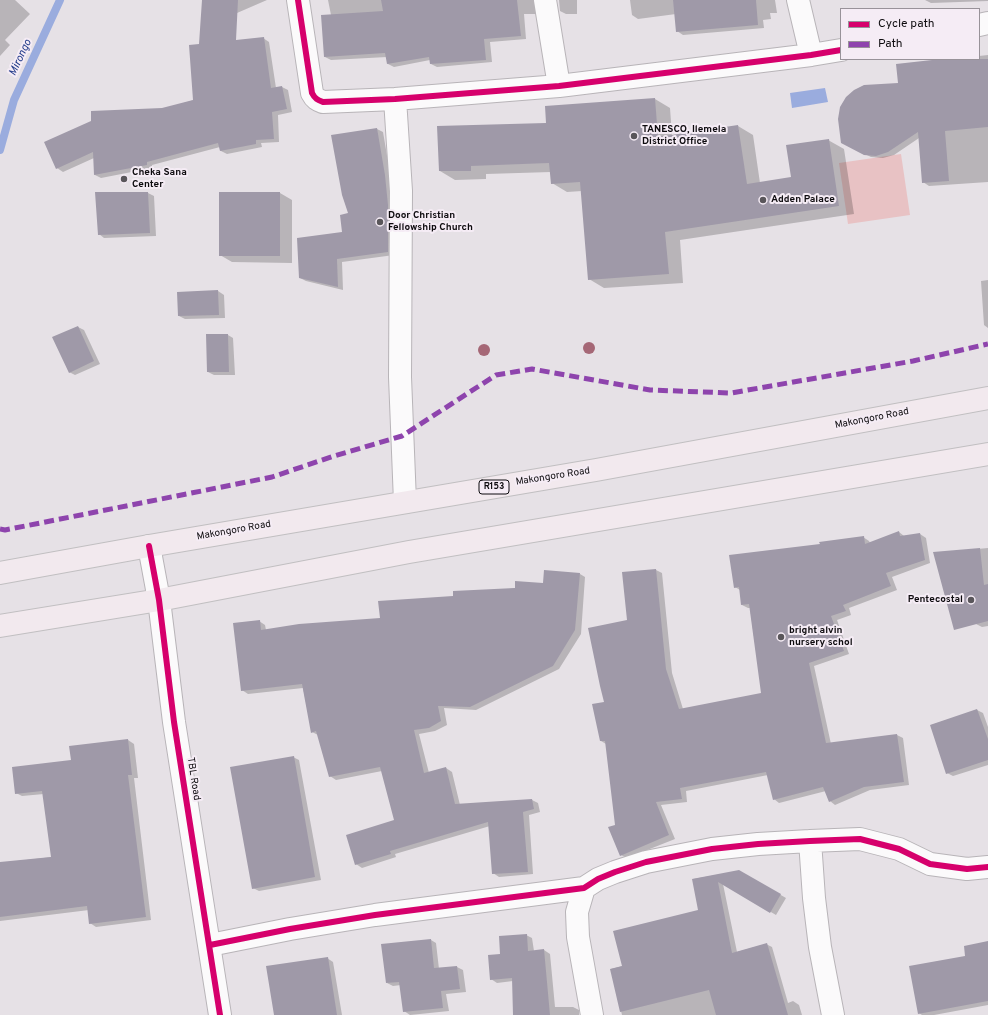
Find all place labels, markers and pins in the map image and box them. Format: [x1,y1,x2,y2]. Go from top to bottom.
place label: TANESCO, Ilemela District Office [642,124,726,148]
marker: TANESCO, Ilemela District Office [629,131,639,141]
place label: Cheka Sana Center [132,167,187,190]
marker: Cheka Sana Center [119,174,129,184]
place label: Adden Palace [771,194,835,206]
marker: Adden Palace [758,195,768,205]
place label: Door Christian Fellowship Church [388,210,473,234]
marker: Door Christian Fellowship Church [375,217,385,227]
place label: Pentecostal [908,594,963,606]
marker: Pentecostal [966,595,976,605]
place label: bright alvin nursery schol [789,625,853,648]
marker: bright alvin nursery schol [776,632,786,642]

